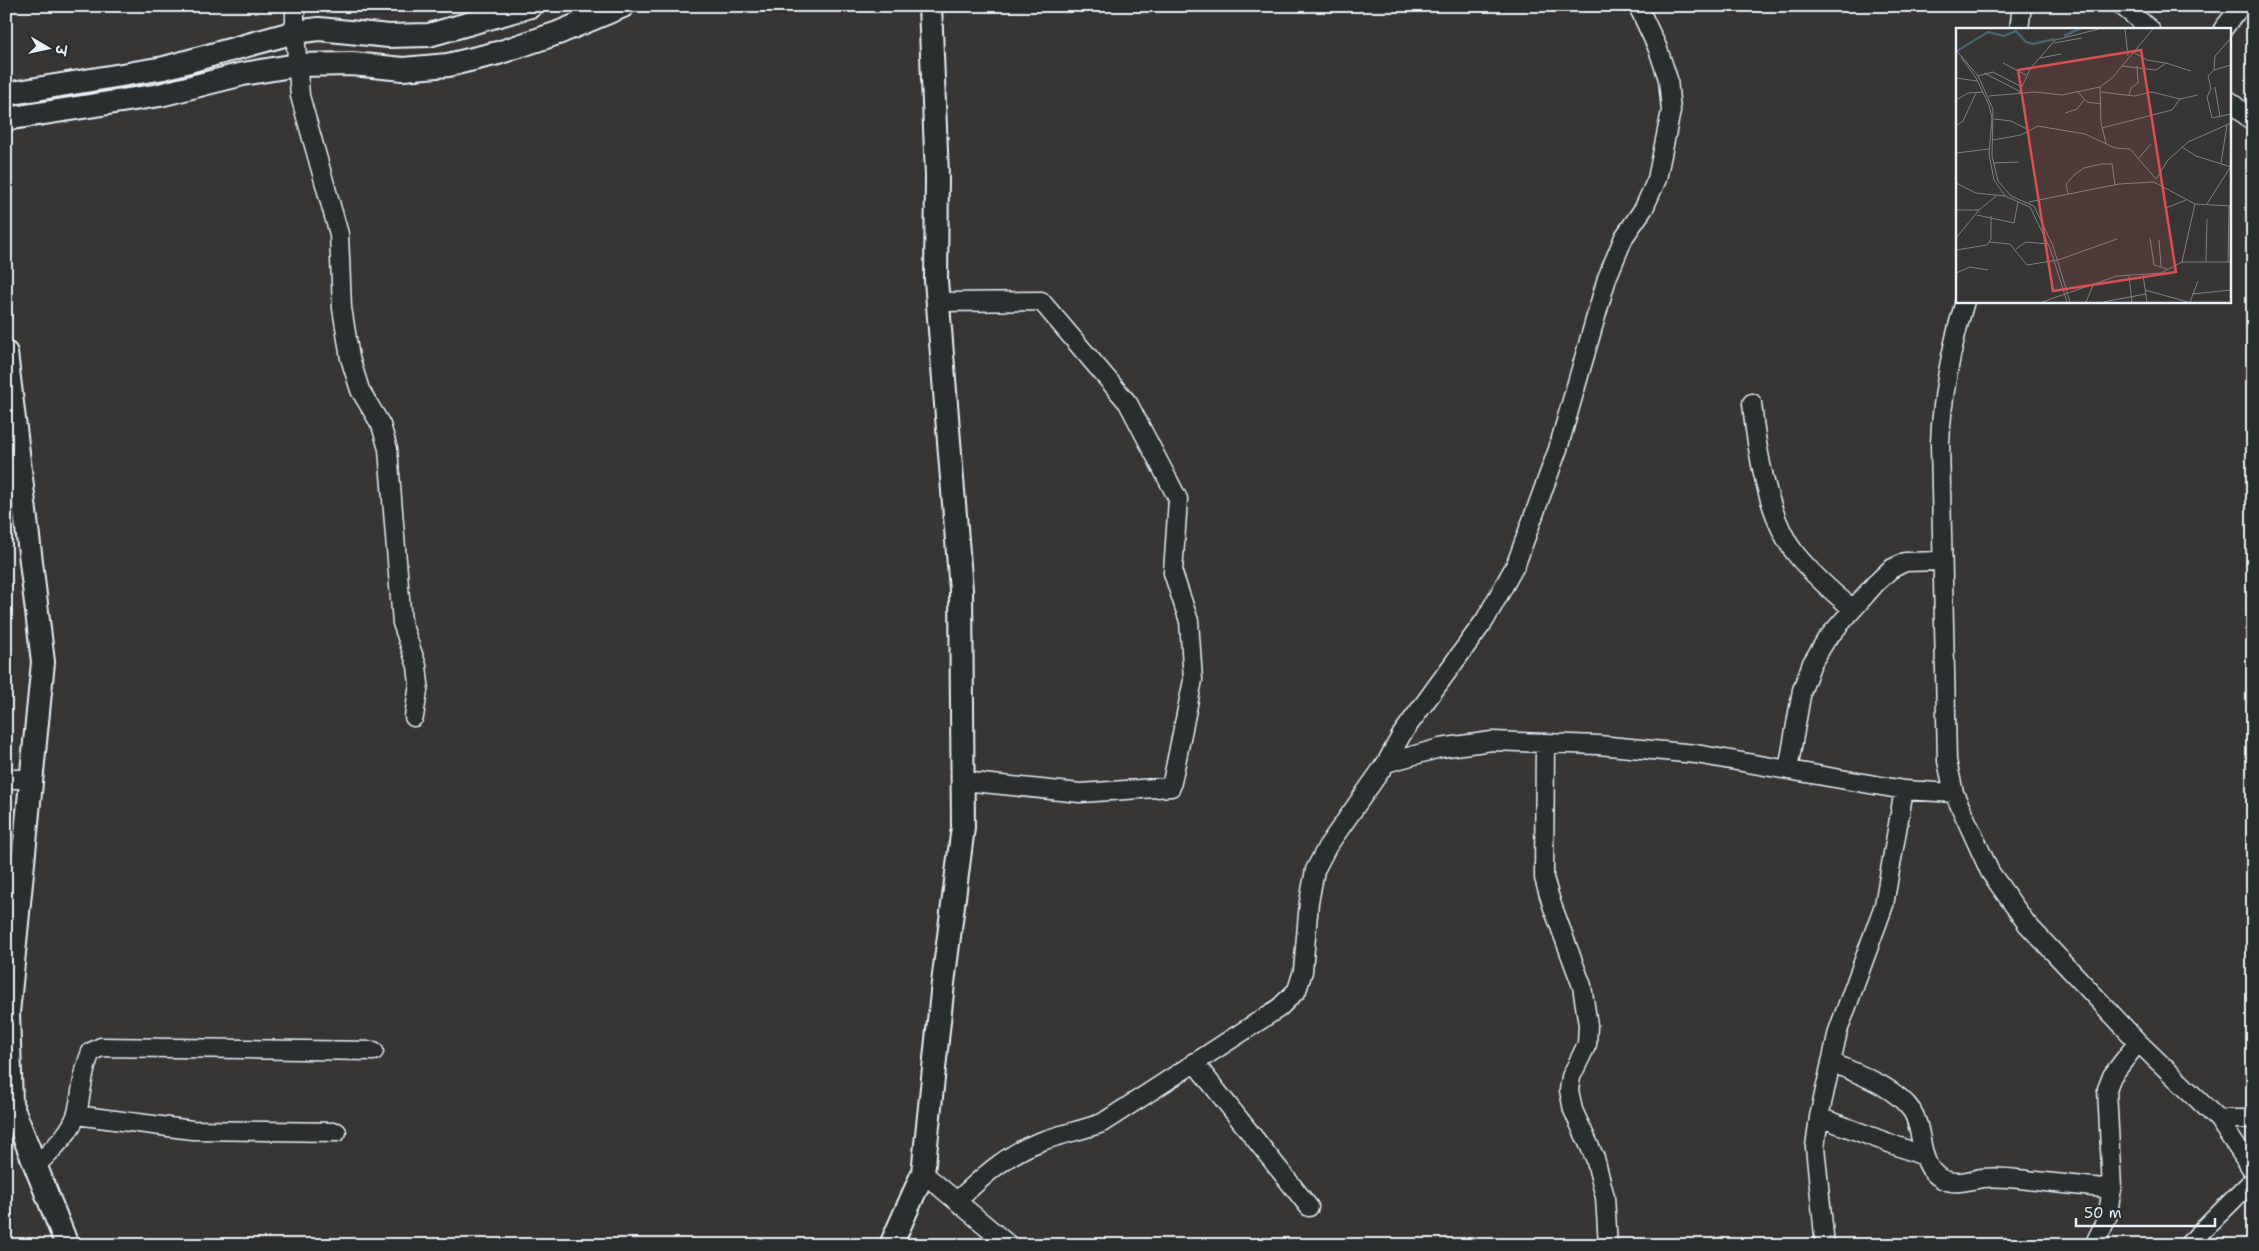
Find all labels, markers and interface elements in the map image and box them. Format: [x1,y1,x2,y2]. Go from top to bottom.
north arrow [22,22,72,72]
inset map [1956,28,2232,302]
text: उ [51,42,71,58]
scale bar [2076,1196,2215,1228]
text: 50 m [2084,1203,2122,1223]

